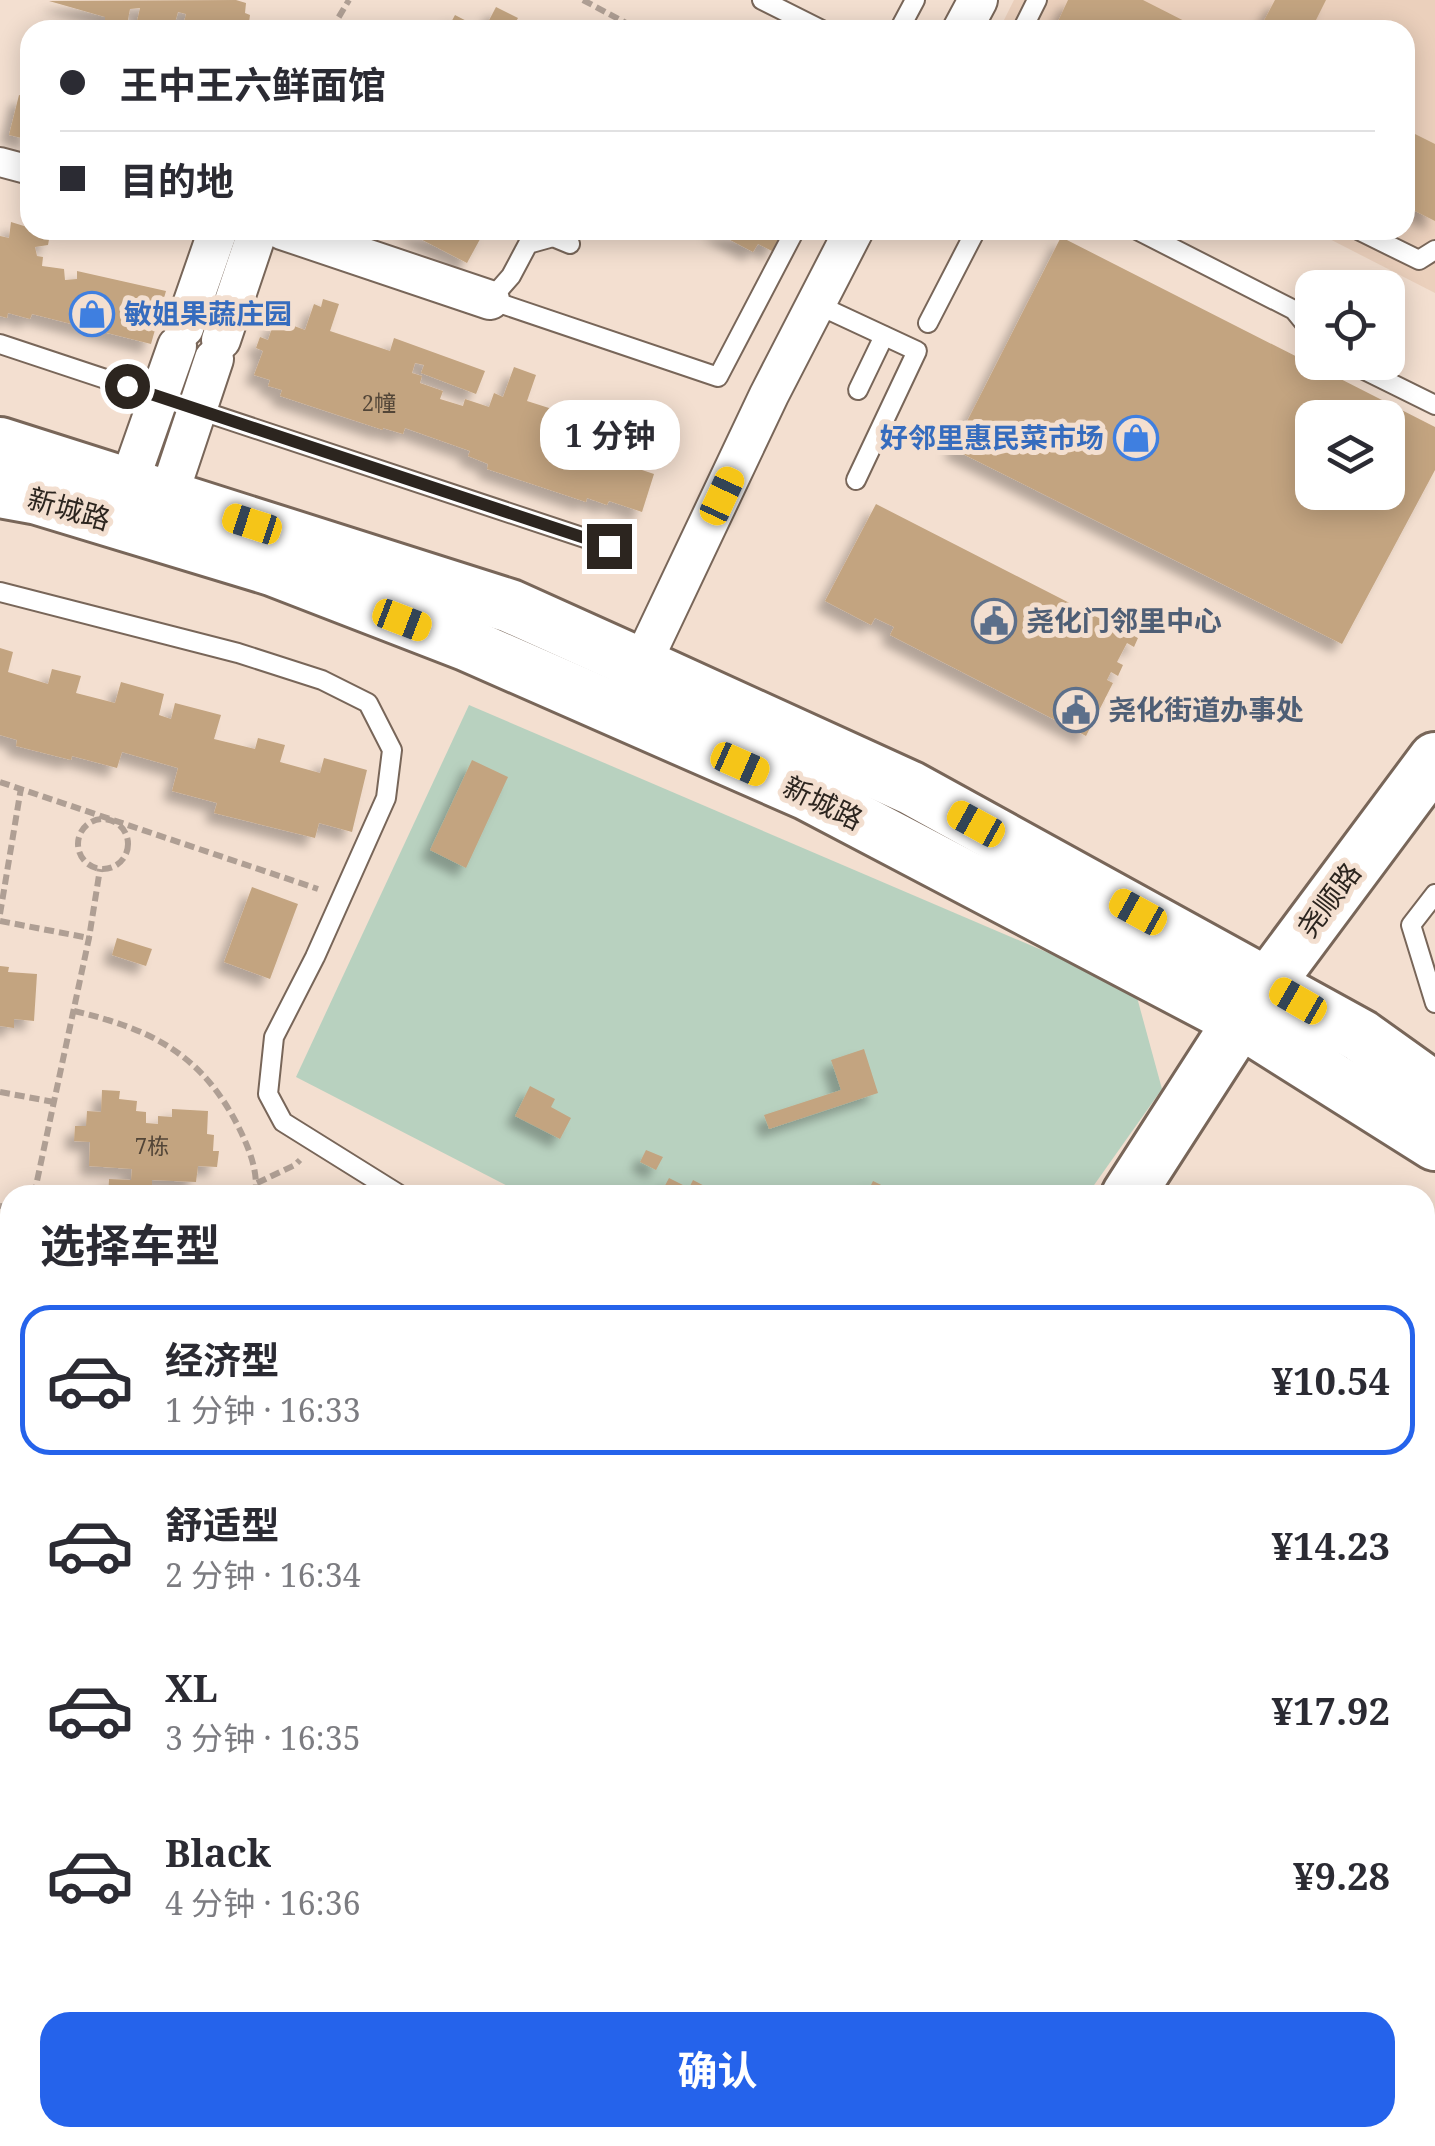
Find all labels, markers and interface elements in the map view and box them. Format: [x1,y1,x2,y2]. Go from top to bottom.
text: 王中王六鲜面馆 [120,58,386,110]
text: 目的地 [120,154,234,206]
map controls [1295,270,1405,510]
button: locate [1295,270,1405,380]
shop icon: 敏姐果蔬庄园 [69,291,115,337]
place label: 敏姐果蔬庄园 [124,294,292,332]
route start [105,364,150,409]
house number: 2幢 [362,387,396,417]
button: layers [1295,400,1405,510]
callout: 1 分钟 [539,401,679,471]
text: 1 分钟 [565,413,655,456]
shop icon: 好邻里惠民菜市场 [1113,415,1159,461]
place label: 好邻里惠民菜市场 [880,418,1104,456]
car [696,462,748,530]
street label: 新城路 [24,478,115,538]
car [219,500,285,548]
route end [587,524,632,569]
car [369,595,435,645]
public building icon: 尧化门邻里中心 [971,598,1017,644]
place label: 尧化门邻里中心 [1026,601,1222,639]
public building icon: 尧化街道办事处 [1053,687,1099,733]
place label: 尧化街道办事处 [1108,690,1304,728]
car [706,738,774,790]
street label: 新城路 [777,767,870,838]
car [942,796,1010,852]
street label: 尧顺路 [1288,854,1369,944]
car [1104,884,1172,940]
car [1265,973,1331,1029]
house number: 7栋 [135,1130,169,1160]
text: 选择车型 [40,1214,220,1275]
text: 经济型 [165,1333,279,1385]
icon: car [45,1335,135,1425]
text: ¥10.54 [1271,1354,1390,1406]
text: 1 分钟 · 16:33 [165,1388,361,1431]
text: 舒适型 [165,1498,279,1550]
icon: car [45,1500,135,1590]
text: ¥14.23 [1271,1519,1390,1571]
text: 2 分钟 · 16:34 [165,1553,361,1596]
text: XL [165,1661,218,1713]
icon: car [45,1665,135,1755]
text: ¥17.92 [1271,1684,1390,1736]
text: 3 分钟 · 16:35 [165,1716,361,1759]
text: Black [165,1826,271,1878]
icon: car [45,1830,135,1920]
text: ¥9.28 [1293,1849,1390,1901]
text: 4 分钟 · 16:36 [165,1881,361,1924]
button: 确认 [40,2012,1395,2127]

